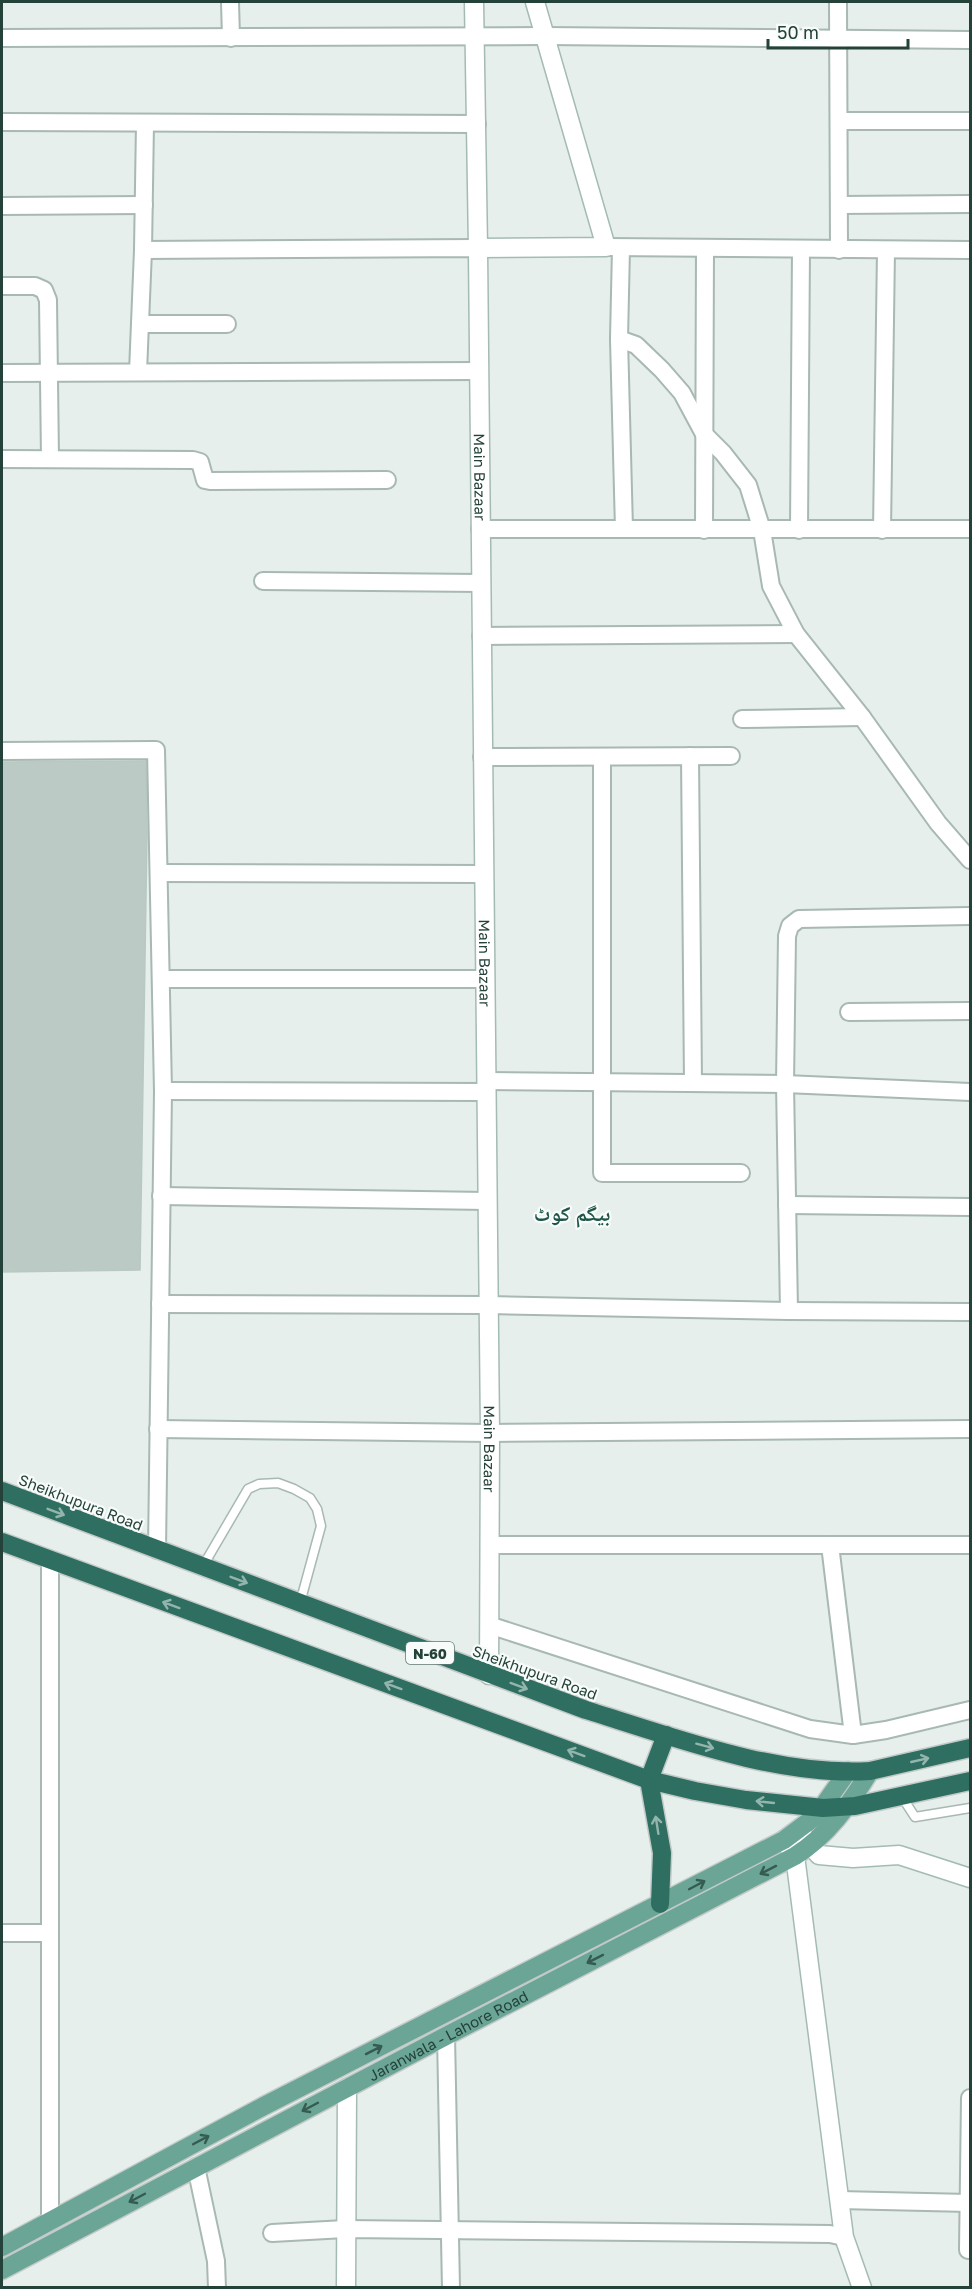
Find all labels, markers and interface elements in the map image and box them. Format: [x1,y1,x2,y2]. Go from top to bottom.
scale bar [768,12,908,50]
text: 50 m [777,21,819,43]
street label: Main Bazaar [471,433,490,521]
street label: Main Bazaar [476,919,495,1007]
district label: بیگم کوٹ [534,1200,610,1228]
street label: Main Bazaar [481,1405,499,1493]
street label: Sheikhupura Road [16,1470,146,1534]
one-way arrow [46,1507,65,1518]
one-way arrow [229,1576,247,1587]
one-way arrow [162,1598,181,1609]
street label: Sheikhupura Road [470,1641,600,1703]
road number: N-60 [406,1642,454,1664]
one-way arrow [385,1680,403,1691]
one-way arrow [510,1681,528,1692]
one-way arrow [695,1741,714,1752]
one-way arrow [568,1747,586,1758]
one-way arrow [910,1754,930,1765]
one-way arrow [755,1796,775,1807]
one-way arrow [652,1816,663,1836]
one-way arrow [760,1865,778,1876]
one-way arrow [688,1879,706,1890]
one-way arrow [587,1953,604,1965]
street label: Jaranwala - Lahore Road [365,1986,531,2084]
one-way arrow [365,2044,382,2056]
one-way arrow [301,2102,319,2114]
one-way arrow [192,2134,209,2146]
one-way arrow [129,2193,147,2204]

